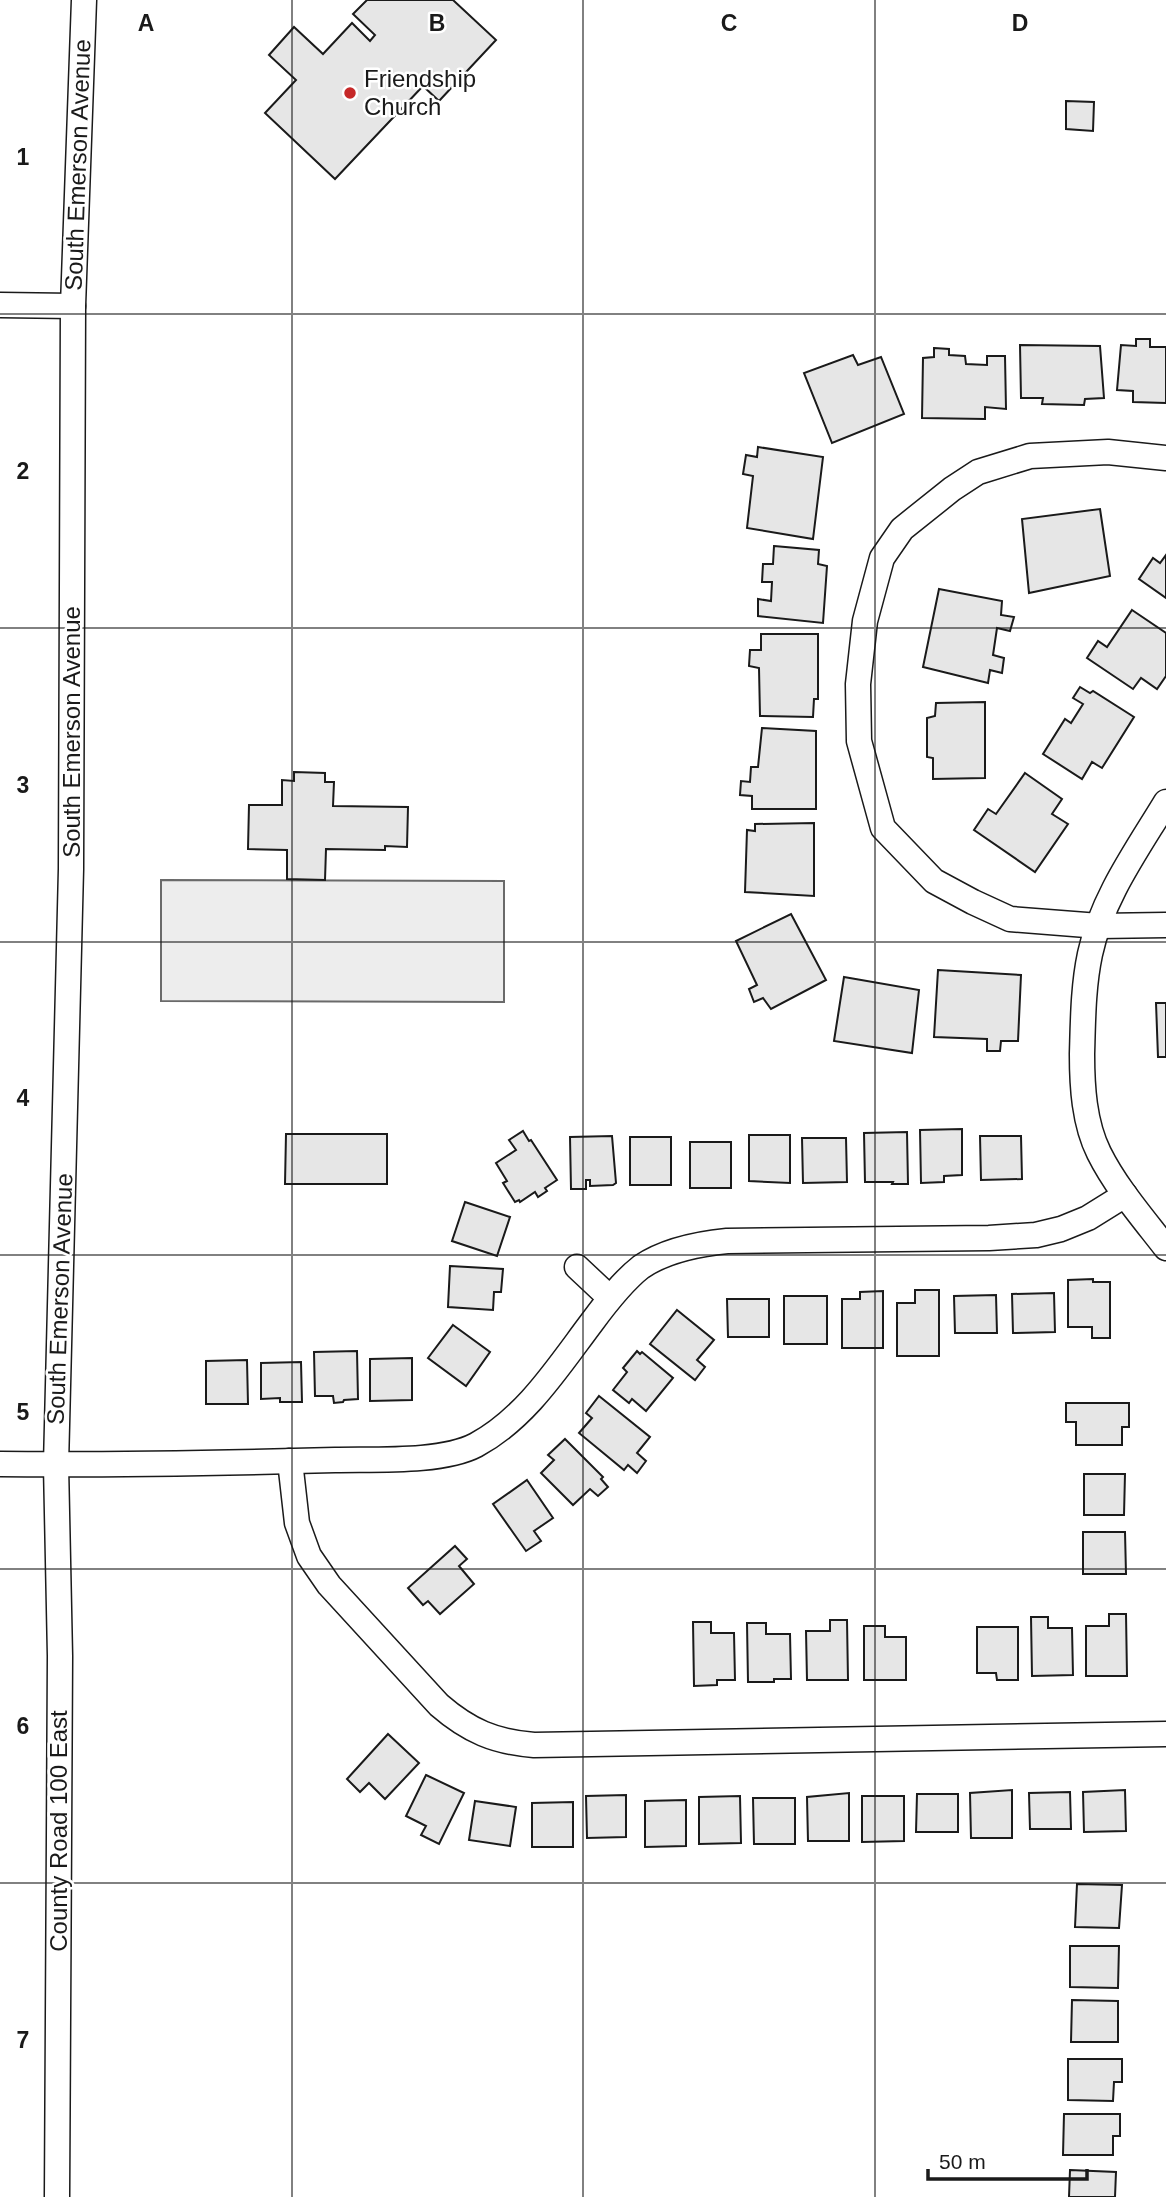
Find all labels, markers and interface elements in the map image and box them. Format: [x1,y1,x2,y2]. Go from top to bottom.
text: A [138,10,154,36]
text: B [429,10,445,36]
text: C [721,10,737,36]
text: D [1012,10,1028,36]
street label: South Emerson Avenue [60,39,95,291]
place label: Friendship Church [364,65,476,120]
marker: Friendship Church [342,85,358,101]
text: 1 [17,144,30,170]
text: 2 [17,458,29,484]
street label: South Emerson Avenue [58,606,85,858]
text: 3 [17,772,29,798]
text: 4 [17,1085,30,1111]
street label: South Emerson Avenue [42,1173,77,1425]
text: 5 [17,1399,30,1425]
street label: County Road 100 East [45,1710,72,1952]
text: 6 [17,1713,29,1739]
text: 7 [17,2027,29,2053]
scale bar [928,2138,1087,2182]
text: 50 m [939,2150,986,2173]

